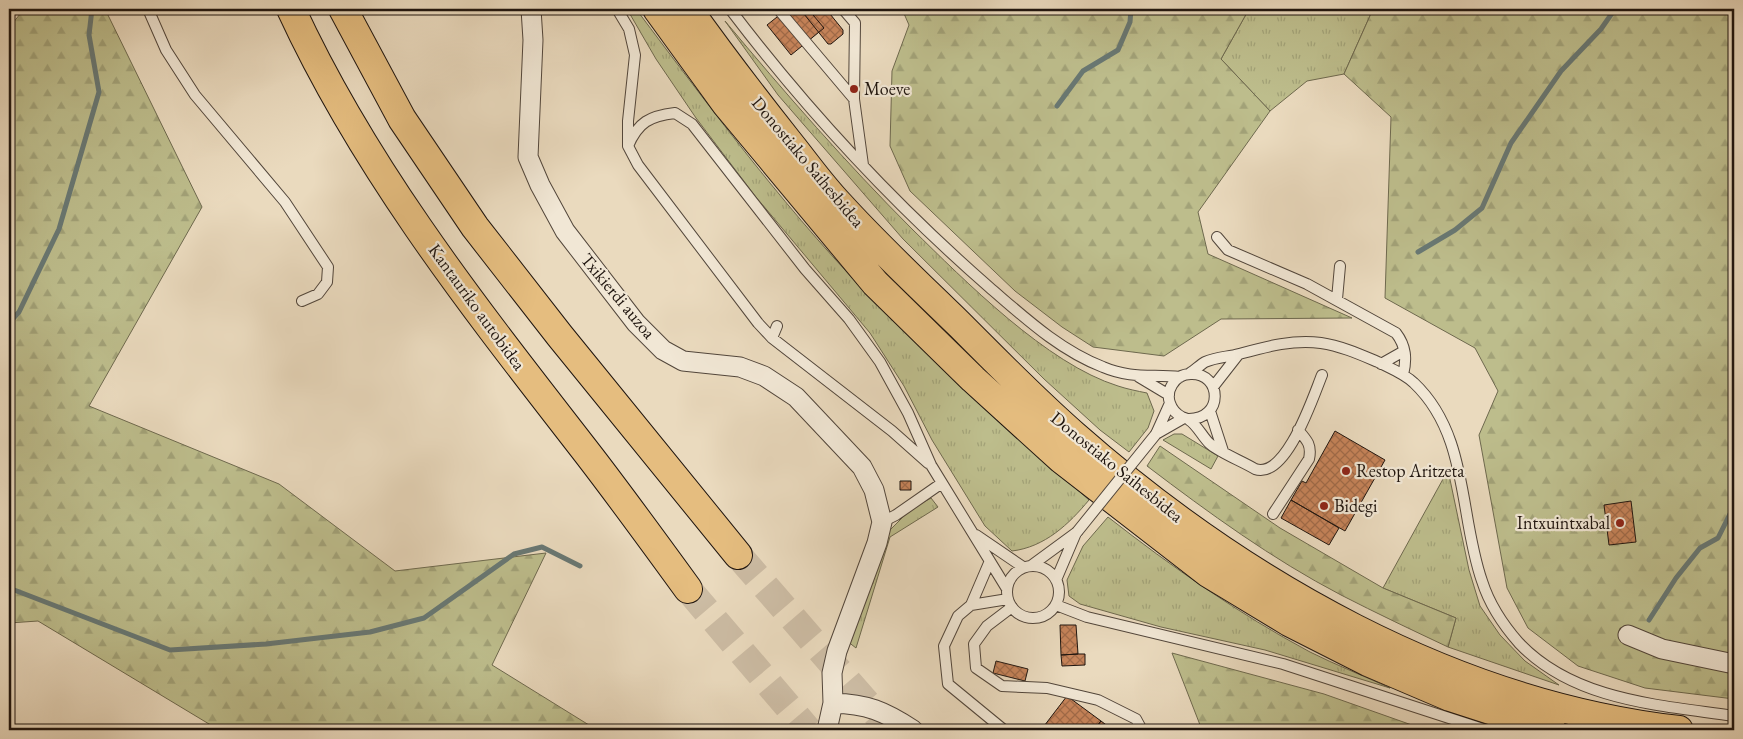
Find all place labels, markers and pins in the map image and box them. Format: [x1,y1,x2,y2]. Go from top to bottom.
place label: Moeve [864,77,910,100]
marker: Moeve [848,83,860,95]
place label: Restop Aritzeta [1356,459,1465,482]
marker: Restop Aritzeta [1340,465,1352,477]
place label: Bidegi [1334,494,1378,517]
marker: Bidegi [1318,500,1330,512]
place label: Intxuintxabal [1517,511,1610,534]
marker: Intxuintxabal [1614,517,1626,529]

